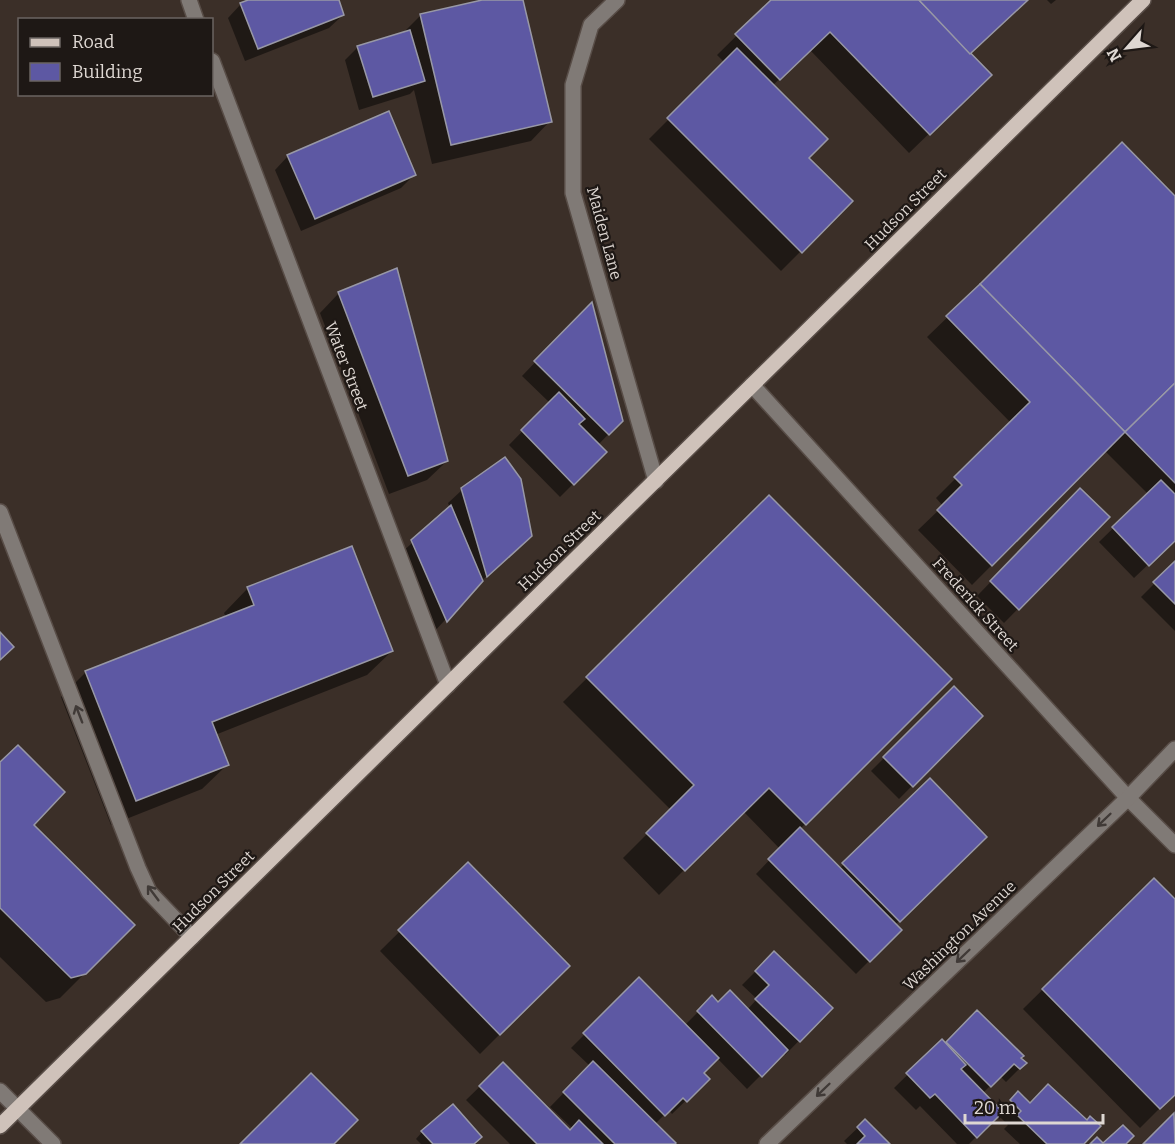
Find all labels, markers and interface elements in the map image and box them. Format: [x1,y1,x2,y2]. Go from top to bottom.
legend [18,18,213,96]
north arrow [1097,18,1157,78]
text: Road [72,31,115,53]
text: N [1103,45,1125,65]
text: Building [72,61,143,83]
street label: Hudson Street [861,164,950,254]
street label: Maiden Lane [583,185,626,282]
street label: Water Street [321,319,372,413]
street label: Hudson Street [514,506,605,595]
street label: Frederick Street [929,554,1023,655]
one-way arrow [72,705,83,723]
one-way arrow [1097,813,1112,828]
street label: Hudson Street [169,846,258,936]
street label: Washington Avenue [899,877,1020,994]
one-way arrow [146,886,159,902]
one-way arrow [956,948,971,963]
one-way arrow [815,1083,830,1098]
scale bar [965,1087,1103,1125]
text: 20 m [974,1097,1016,1119]

